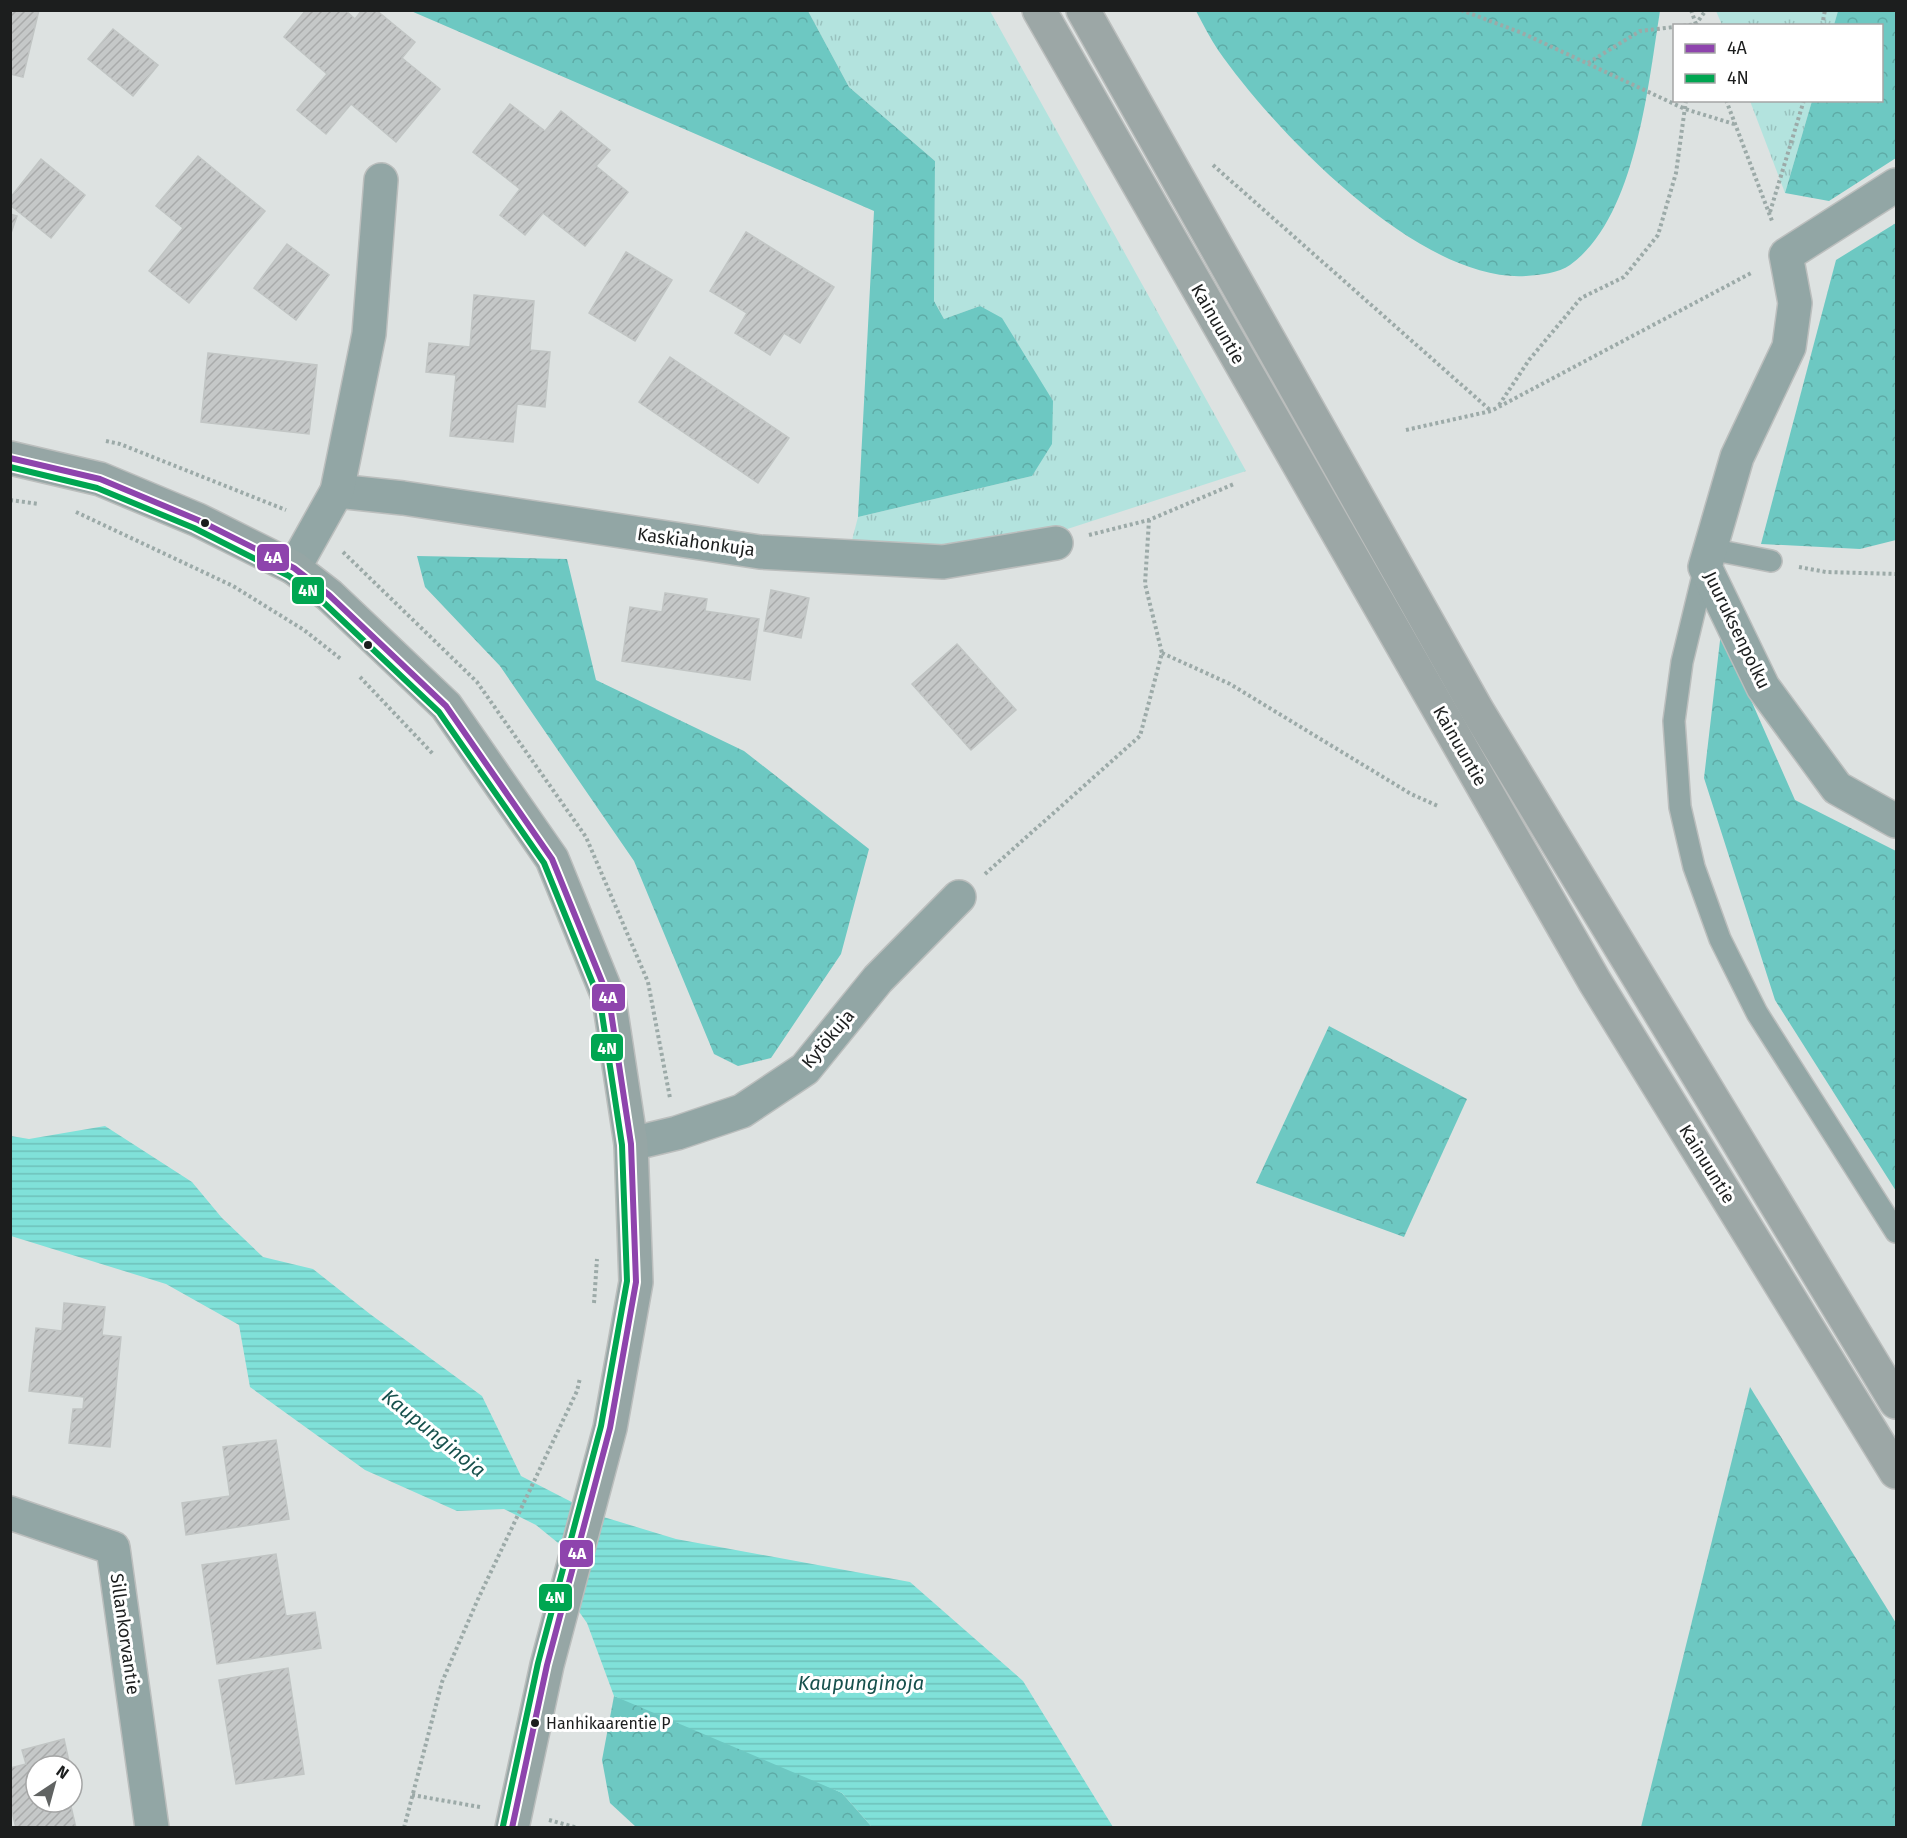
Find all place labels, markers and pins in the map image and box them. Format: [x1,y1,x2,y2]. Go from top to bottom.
unlabelled marker [199,517,211,529]
unlabelled marker [362,639,374,651]
place label: Hanhikaarentie P [546,1714,670,1733]
marker: Hanhikaarentie P [529,1717,541,1729]

